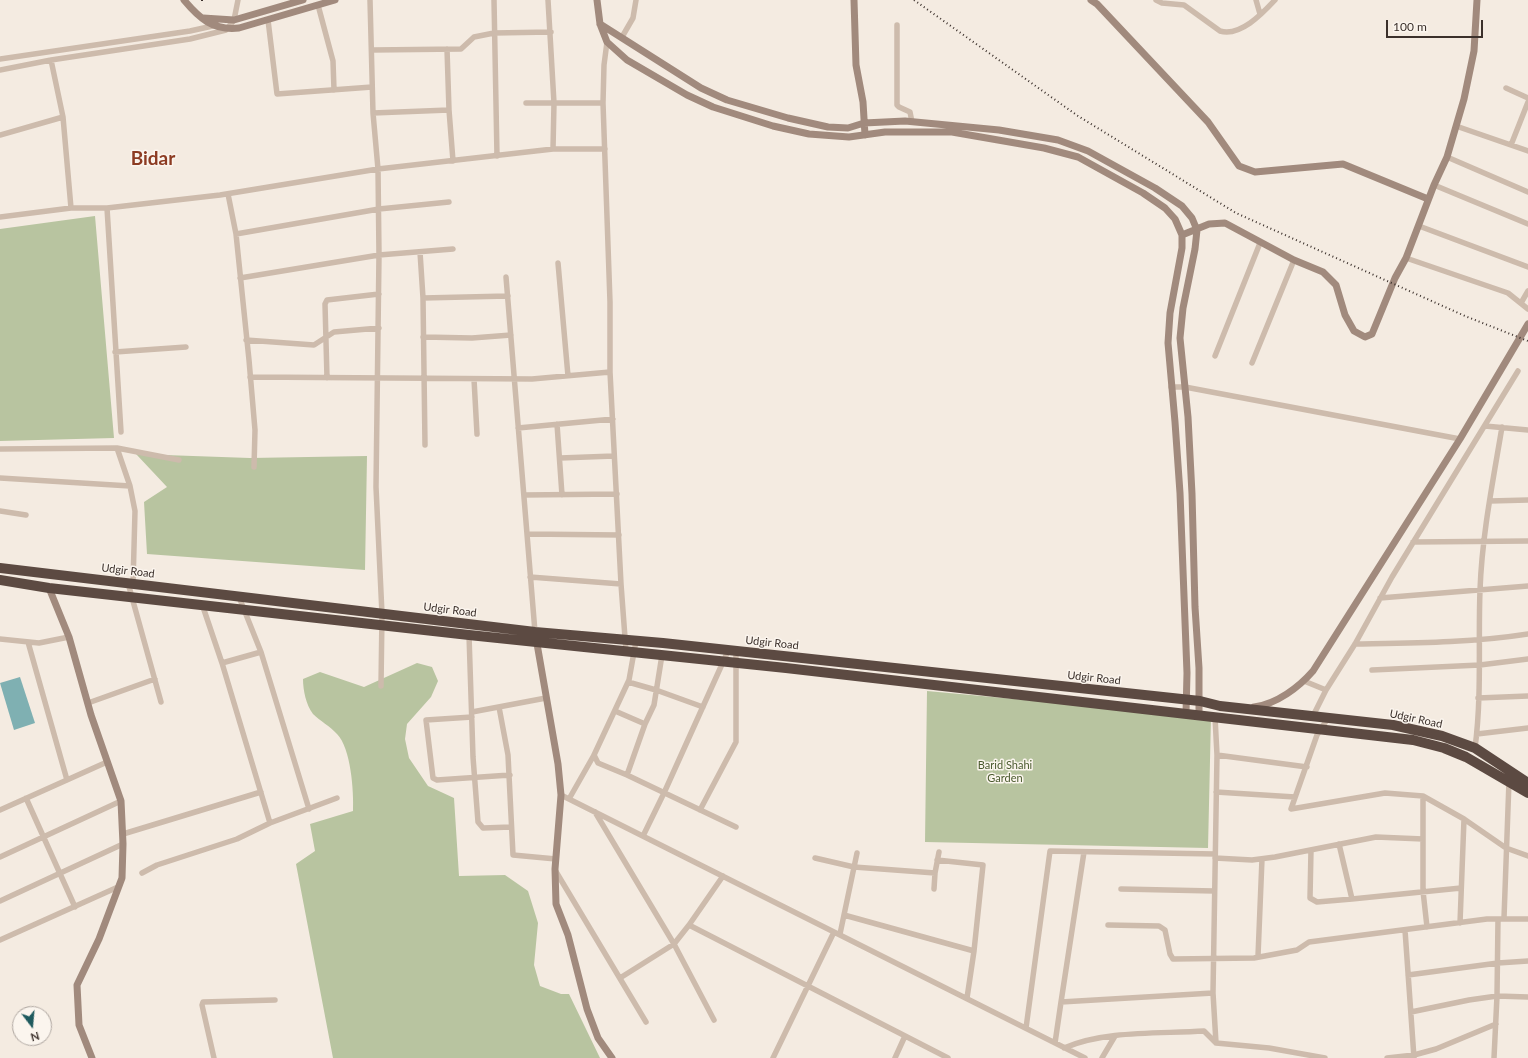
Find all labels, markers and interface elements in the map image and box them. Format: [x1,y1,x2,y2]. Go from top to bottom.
scale bar [1388,12,1485,38]
text: 100 m [1393,19,1427,34]
district label: Bidar [131,148,175,170]
street label: Udgir Road [101,561,155,581]
street label: Udgir Road [423,600,477,620]
street label: Udgir Road [745,634,799,652]
street label: Udgir Road [1067,669,1121,687]
street label: Udgir Road [1388,707,1444,731]
park label: Barid Shahi Garden [978,758,1032,784]
north arrow [12,1006,52,1046]
text: N [29,1030,41,1044]

